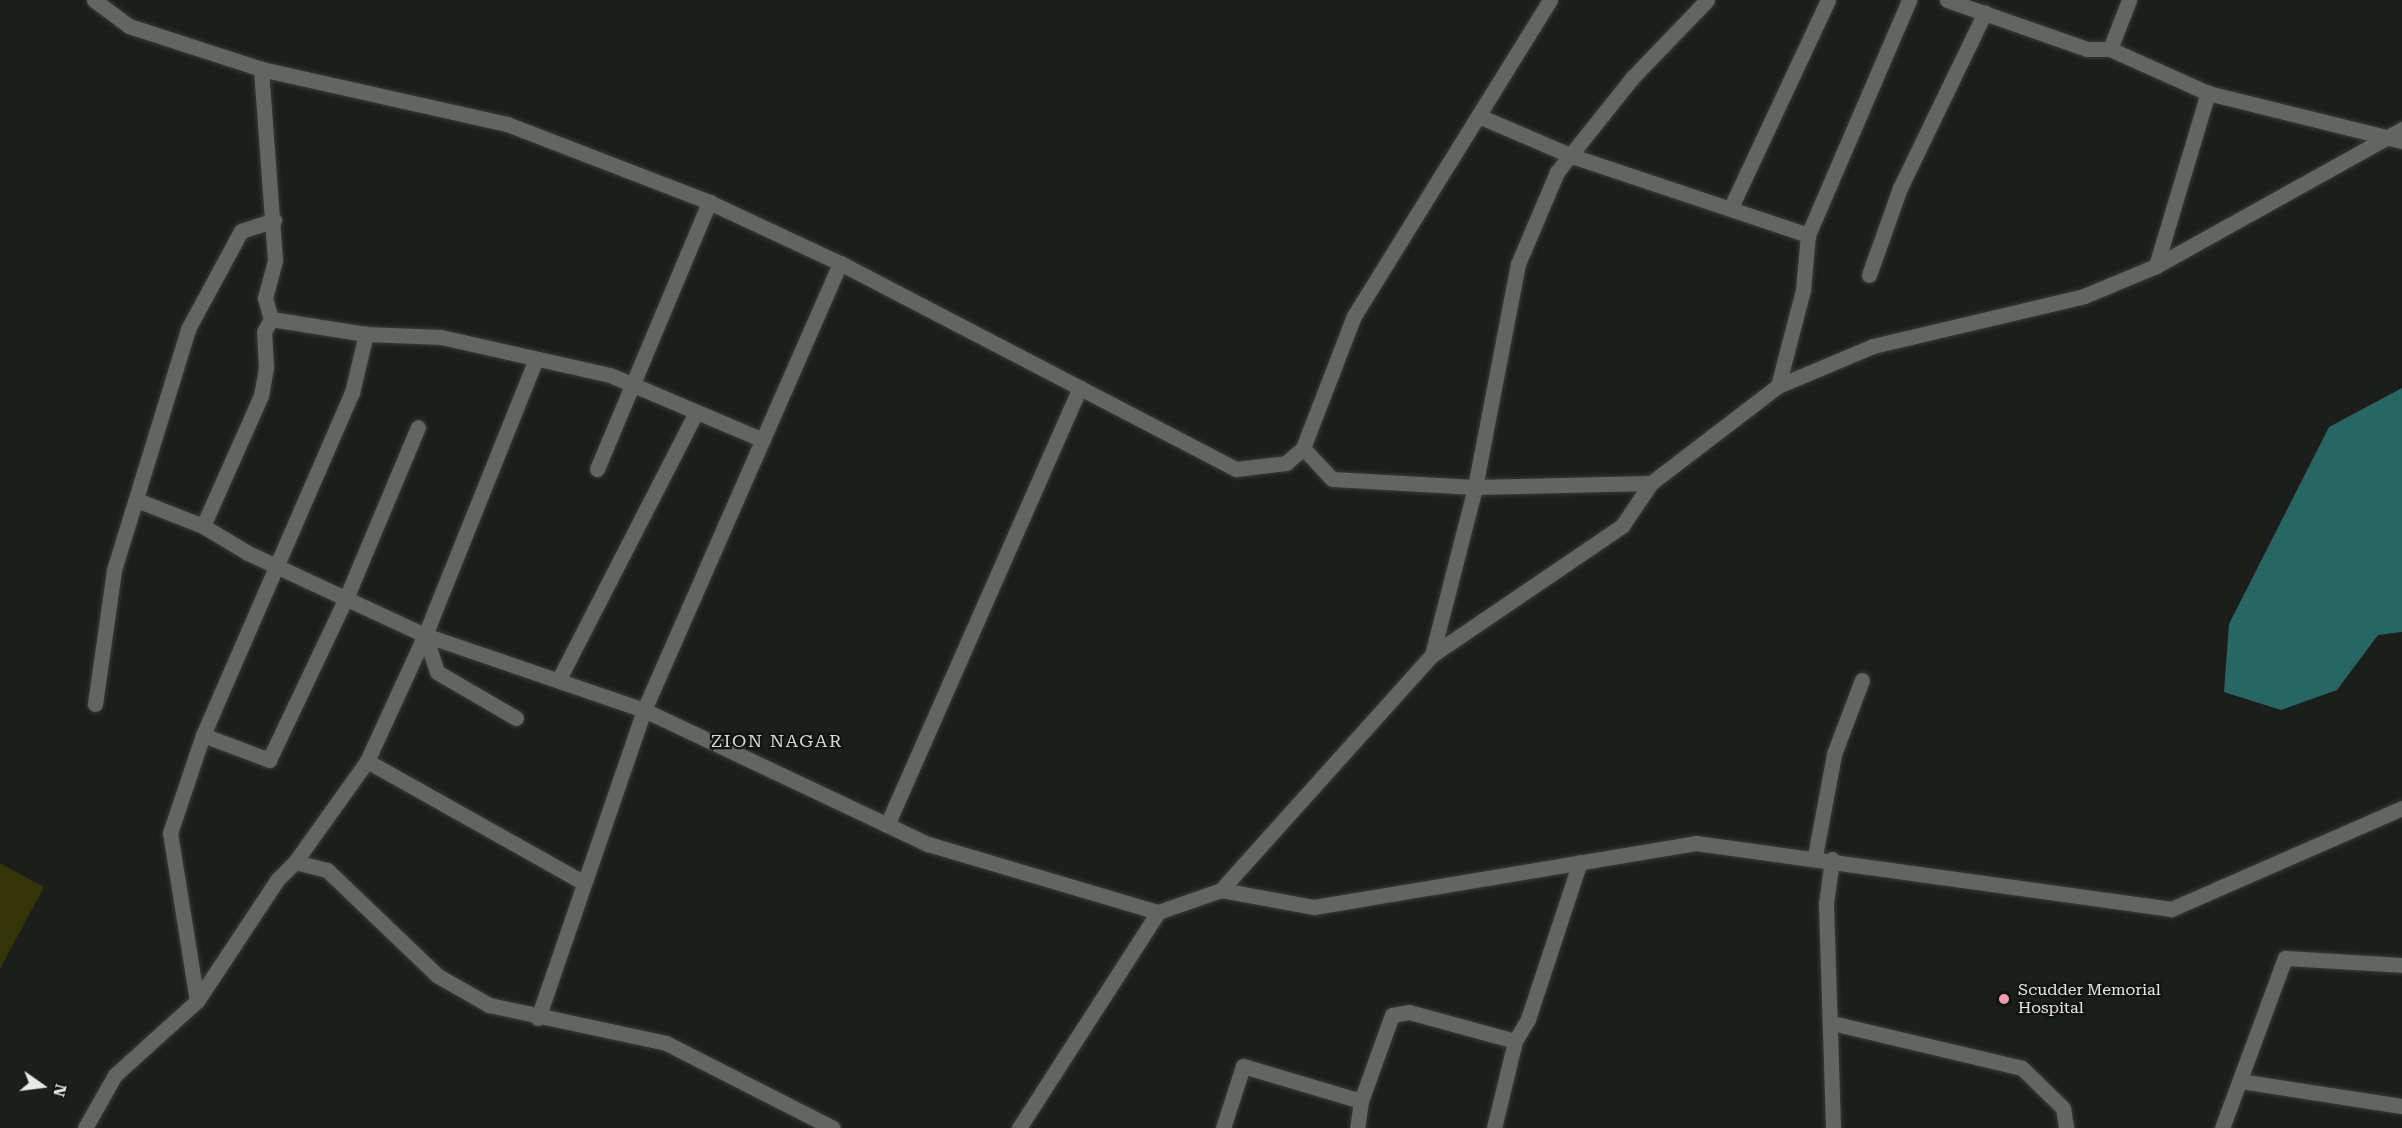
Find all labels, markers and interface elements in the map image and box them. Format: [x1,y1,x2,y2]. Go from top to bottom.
district label: ZION NAGAR [711,730,843,752]
place label: Scudder Memorial Hospital [2018,980,2161,1018]
marker: Scudder Memorial Hospital [1995,990,2013,1008]
north arrow [12,1056,72,1116]
text: N [49,1082,71,1099]

